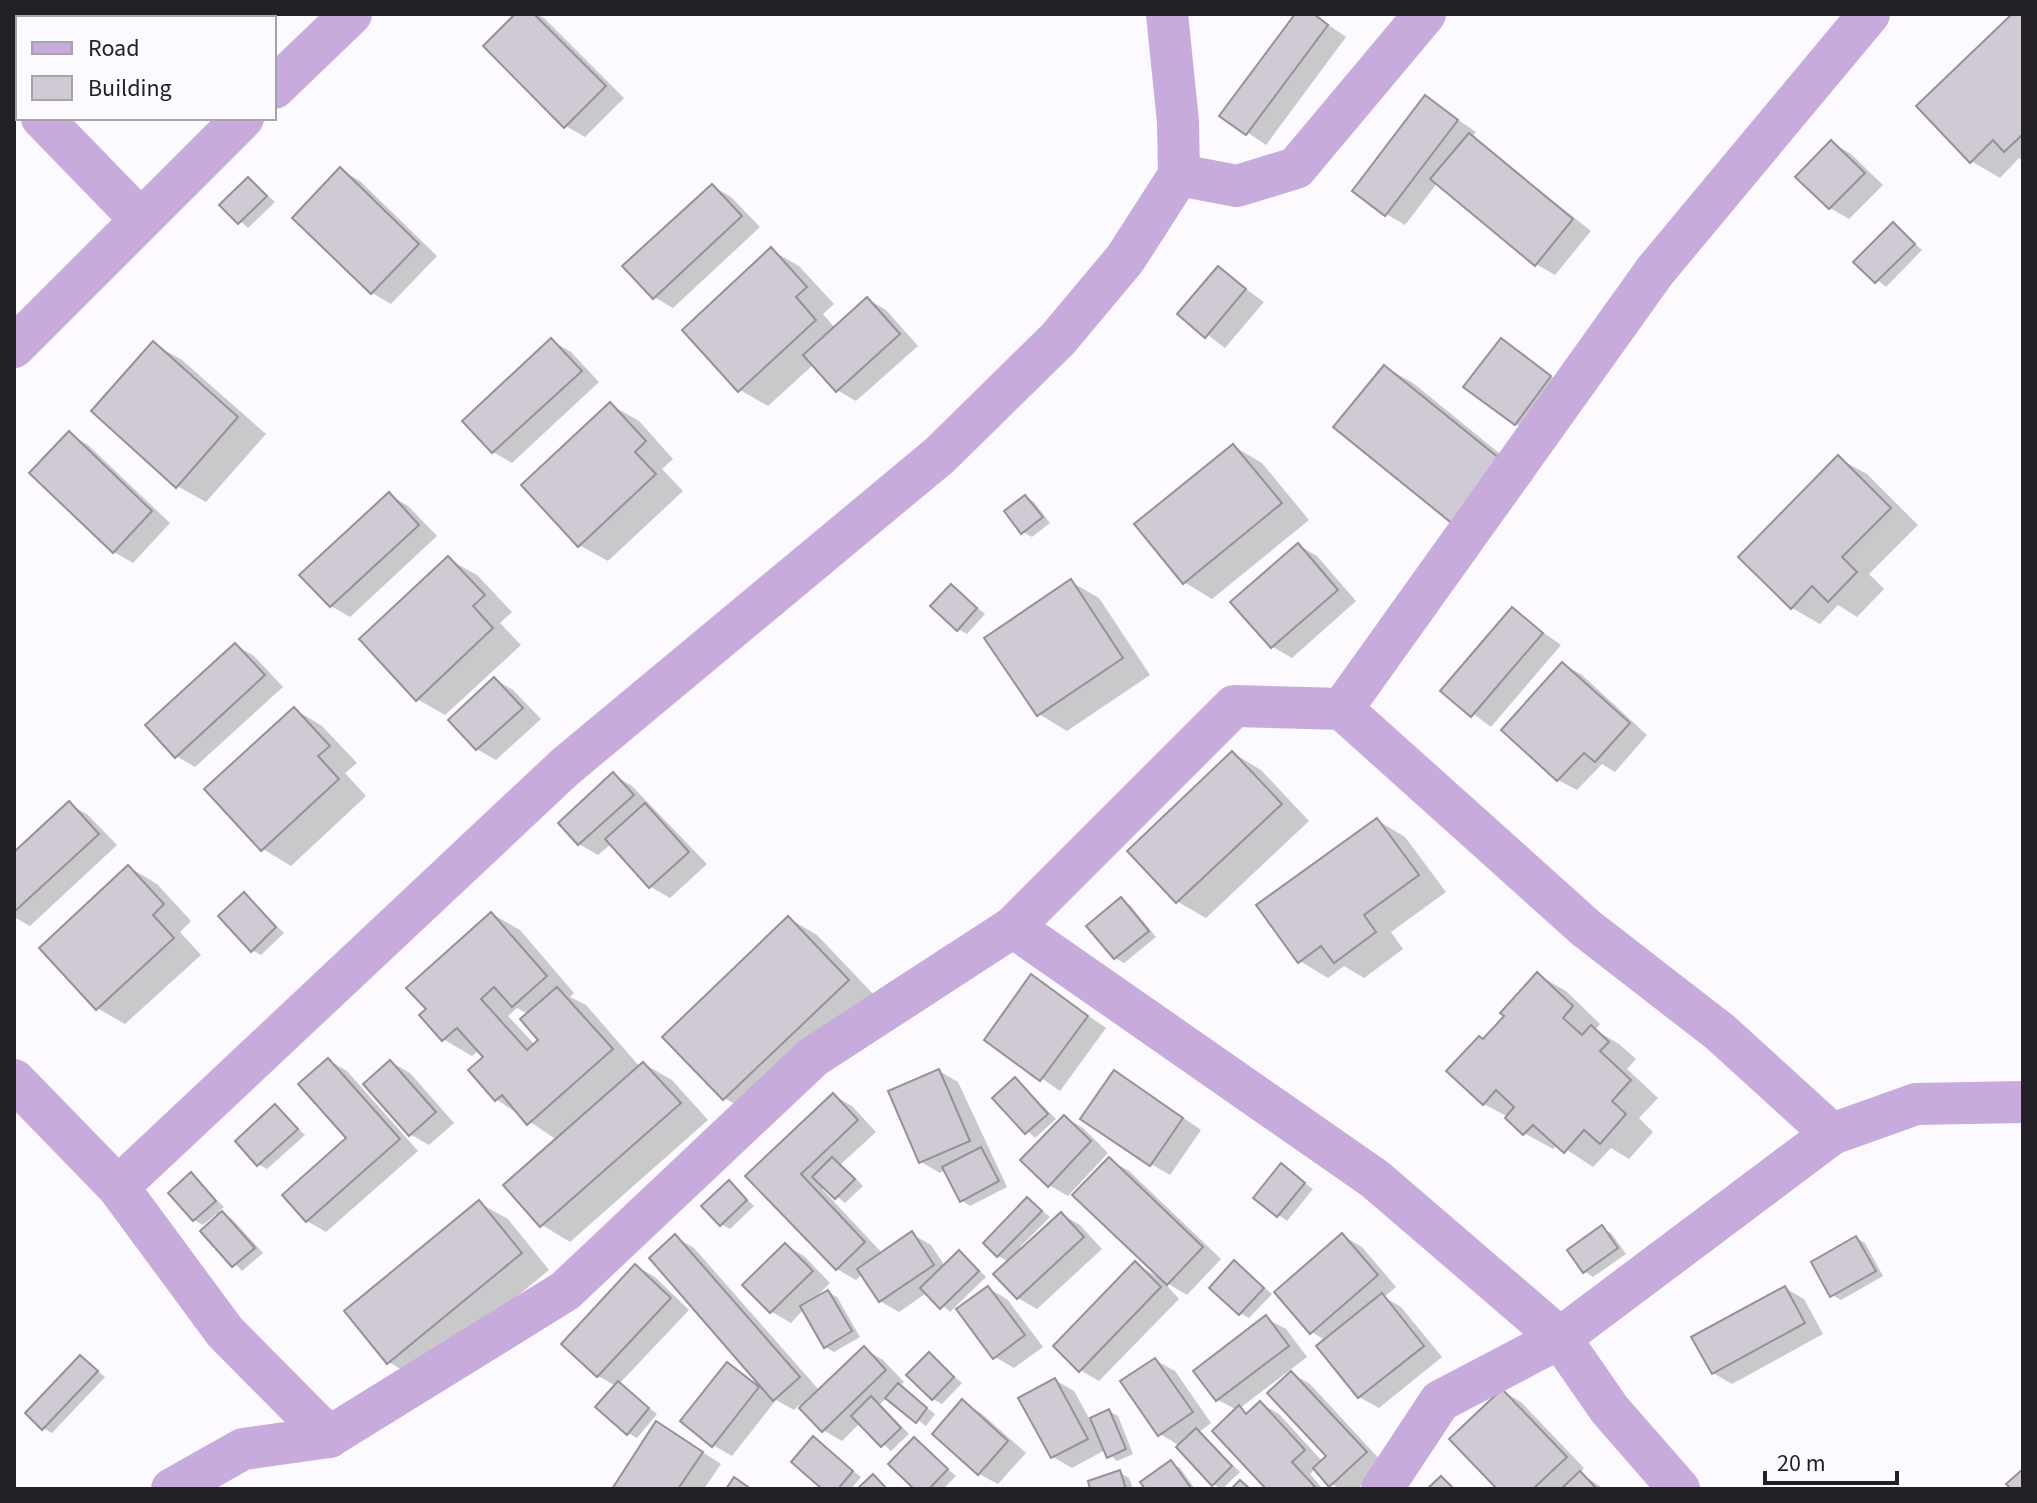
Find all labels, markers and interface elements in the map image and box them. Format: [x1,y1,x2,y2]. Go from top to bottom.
legend [16,16,276,120]
text: Road [88,31,140,66]
text: Building [88,71,172,106]
scale bar [1765,1435,1897,1485]
text: 20 m [1777,1446,1826,1481]

